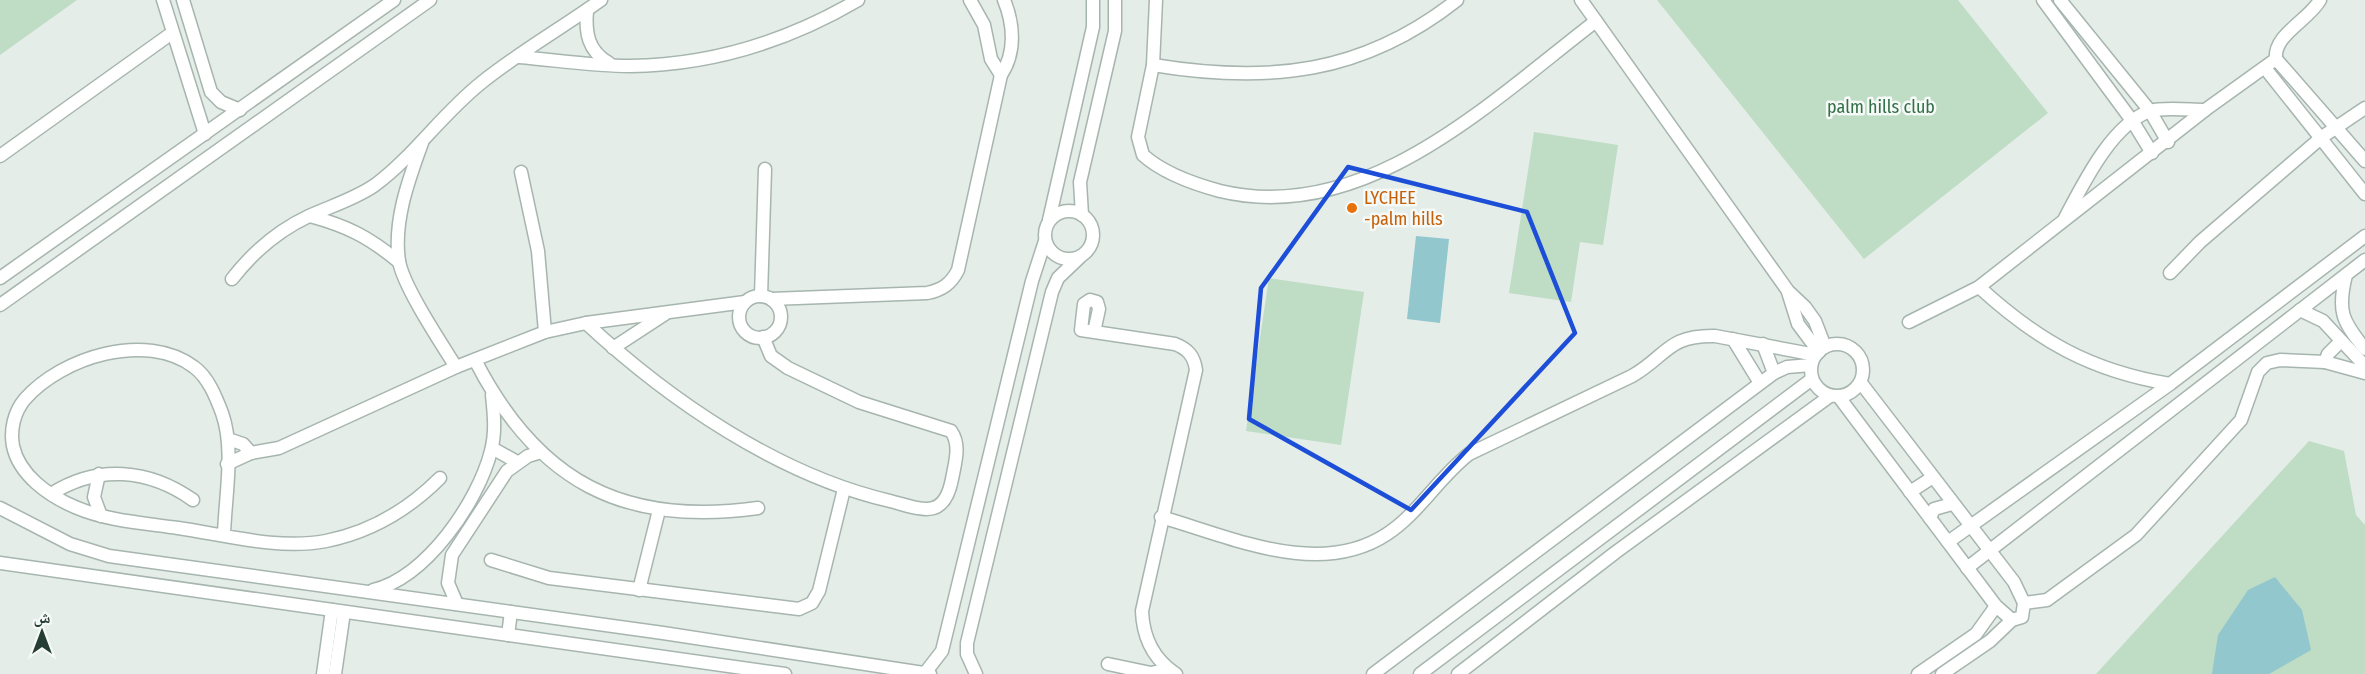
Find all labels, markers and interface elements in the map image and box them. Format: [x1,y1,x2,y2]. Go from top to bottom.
park label: palm hills club [1827,96,1935,118]
place label: LYCHEE -palm hills [1364,187,1443,230]
marker: LYCHEE -palm hills [1345,201,1359,215]
north arrow [12,602,72,662]
text: ش [34,608,51,627]

